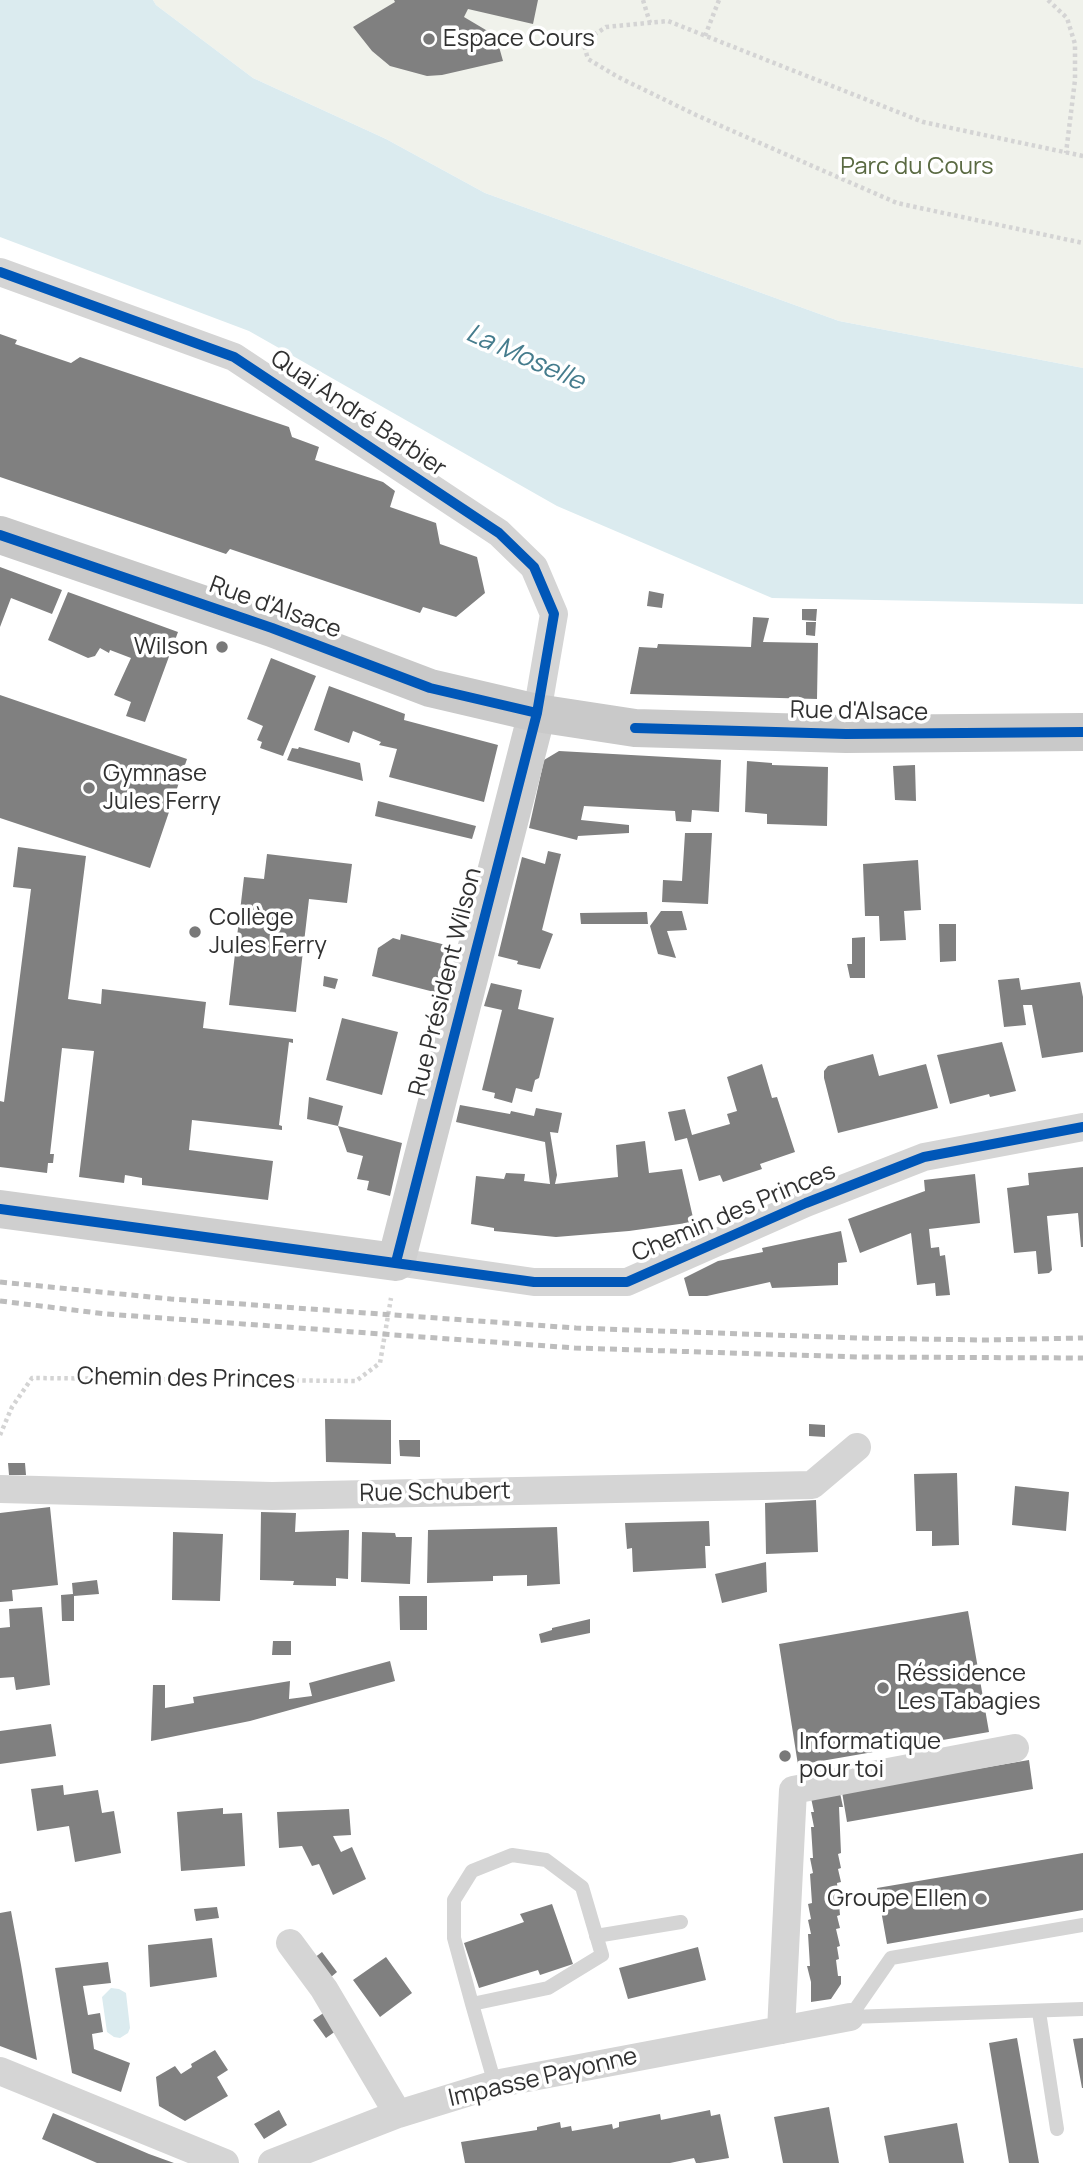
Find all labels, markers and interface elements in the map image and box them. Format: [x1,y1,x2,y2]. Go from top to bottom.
place label: Espace Cours [443,25,595,53]
marker: Espace Cours [421,31,437,47]
park label: Parc du Cours [840,153,994,181]
water label: La Moselle [461,318,589,398]
street label: Quai André Barbier [265,345,451,483]
street label: Rue d'Alsace [205,571,345,645]
place label: Wilson [134,633,208,661]
marker: Wilson [214,639,230,655]
street label: Rue d'Alsace [790,696,928,728]
place label: Gymnase Jules Ferry [103,760,221,816]
marker: Gymnase Jules Ferry [81,780,97,796]
street label: Rue Président Wilson [404,865,488,1099]
place label: Collège Jules Ferry [209,904,327,960]
marker: Collège Jules Ferry [187,924,203,940]
street label: Chemin des Princes [628,1157,840,1269]
street label: Chemin des Princes [77,1363,295,1395]
street label: Rue Schubert [359,1477,511,1509]
place label: Réssidence Les Tabagies [897,1660,1041,1716]
marker: Réssidence Les Tabagies [875,1680,891,1696]
place label: Informatique pour toi [799,1728,941,1784]
marker: Informatique pour toi [777,1748,793,1764]
place label: Groupe Ellen [827,1885,967,1913]
marker: Groupe Ellen [973,1891,989,1907]
street label: Impasse Payonne [446,2042,640,2114]

